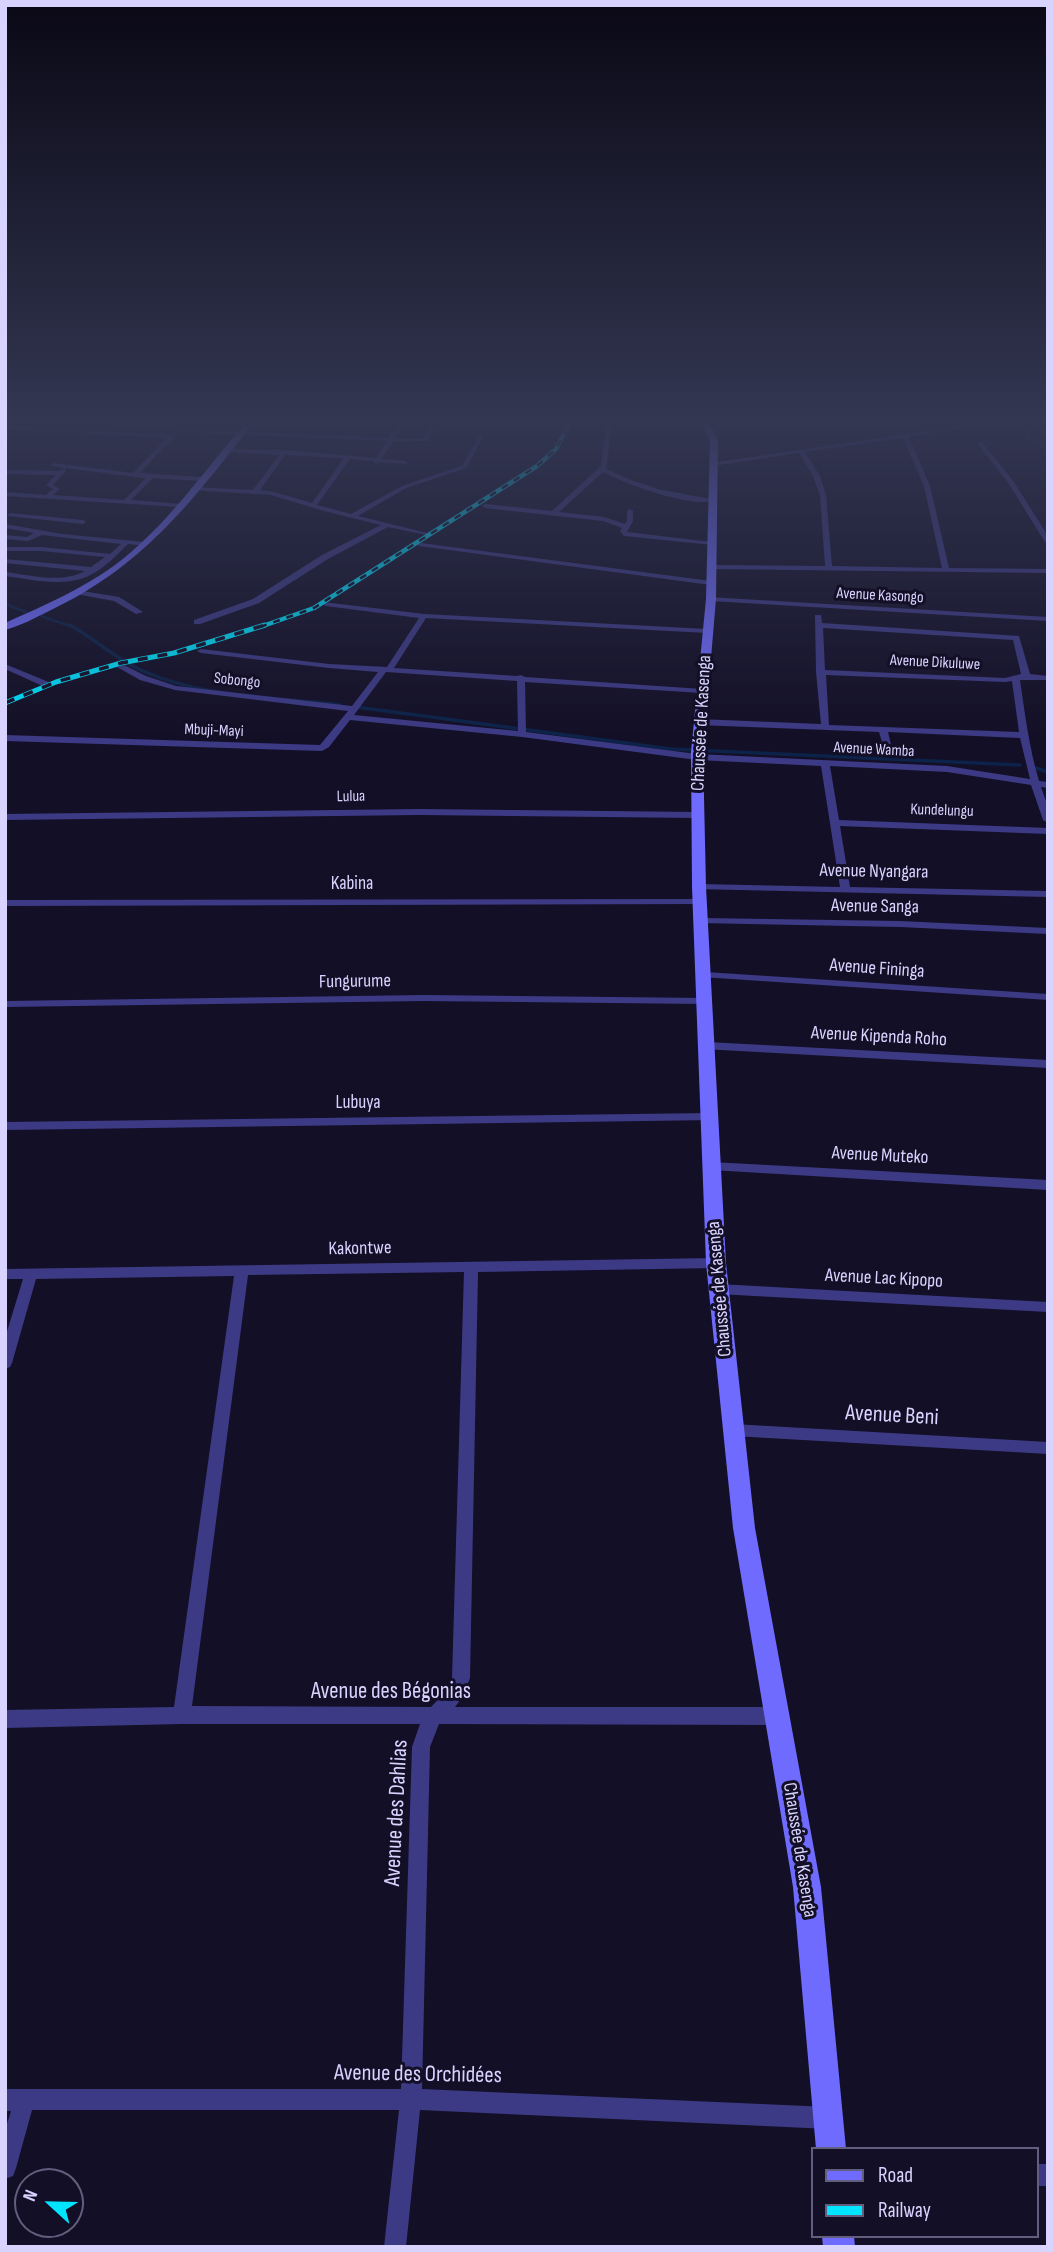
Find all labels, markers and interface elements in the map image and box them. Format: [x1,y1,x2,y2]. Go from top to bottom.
street label: Avenue Kasongo [836,584,924,608]
street label: Avenue Dikuluwe [889,651,981,675]
street label: Chaussée de Kasenga [687,655,717,791]
street label: Sobongo [213,669,261,693]
street label: Mbuji-Mayi [184,720,244,742]
street label: Avenue Wamba [833,738,915,762]
street label: Lulua [337,787,365,807]
street label: Kundelungu [910,800,974,822]
street label: Avenue Nyangara [819,860,929,884]
street label: Kabina [331,873,373,895]
street label: Avenue Sanga [831,895,919,919]
street label: Avenue Fininga [829,954,925,984]
street label: Fungurume [319,970,391,994]
street label: Avenue Kipenda Roho [810,1022,948,1052]
street label: Lubuya [335,1092,381,1114]
street label: Avenue Muteko [831,1142,929,1170]
street label: Chaussée de Kasenga [703,1220,737,1358]
street label: Kakontwe [328,1237,392,1261]
street label: Avenue Lac Kipopo [824,1265,944,1293]
street label: Avenue Beni [845,1400,939,1432]
street label: Avenue des Bégonias [311,1678,471,1706]
street label: Avenue des Dahlias [379,1739,415,1887]
street label: Chaussée de Kasenga [777,1781,821,1919]
street label: Avenue des Orchidées [334,2060,502,2090]
legend [811,2147,1039,2238]
text: Road [878,2163,913,2188]
north arrow [14,2168,84,2238]
text: N [18,2187,43,2205]
text: Railway [878,2198,931,2223]

